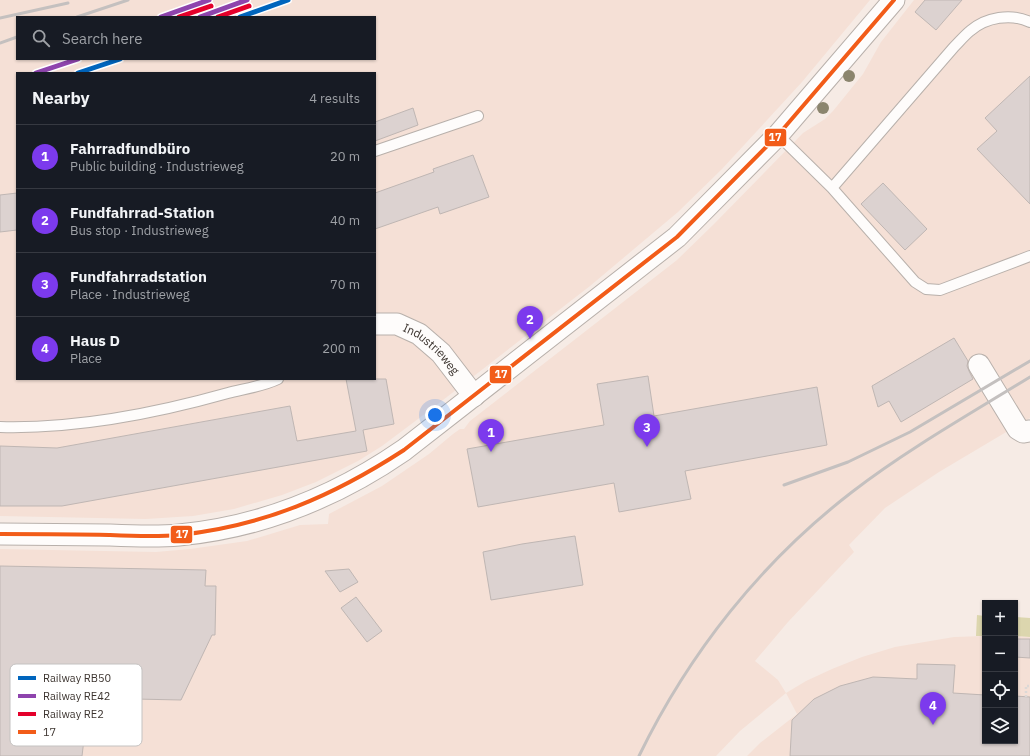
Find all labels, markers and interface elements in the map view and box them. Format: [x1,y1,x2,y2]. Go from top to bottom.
search box [16,16,376,60]
icon: search [30,27,52,49]
text: Search here [62,29,142,48]
text: Nearby [32,87,90,109]
text: 4 results [309,90,360,107]
line badge: 17 [764,128,787,147]
text: 17 [768,130,782,144]
text: Fahrradfundbüro [70,139,190,158]
text: 1 [41,148,49,165]
text: 20 m [330,148,360,165]
text: Public building · Industrieweg [70,158,244,175]
text: Fundfahrrad-Station [70,203,215,222]
text: 2 [41,212,49,229]
text: 40 m [330,212,360,229]
text: Bus stop · Industrieweg [70,222,209,239]
text: Fundfahrradstation [70,267,207,286]
text: 3 [41,276,49,293]
text: 70 m [330,276,360,293]
text: Place · Industrieweg [70,286,190,303]
pin: 2 [517,306,543,339]
street label: Industrieweg [401,320,463,378]
text: Haus D [70,331,120,350]
text: 4 [41,340,49,357]
text: 200 m [322,340,360,357]
text: Place [70,350,102,367]
line badge: 17 [489,365,512,384]
text: 17 [494,367,508,381]
your location [425,405,445,425]
pin: 3 [634,414,660,447]
pin: 1 [478,419,504,452]
line badge: 17 [170,525,193,544]
text: 17 [175,527,189,541]
map controls [982,600,1018,744]
button: + [982,600,1018,636]
button: − [982,636,1018,672]
legend [10,664,142,746]
text: Railway RB50 [43,671,111,685]
button: locate [982,672,1018,708]
text: Railway RE42 [43,689,110,703]
pin: 4 [920,692,946,725]
text: Railway RE2 [43,707,104,721]
button: layers [982,708,1018,744]
text: 17 [43,725,56,739]

